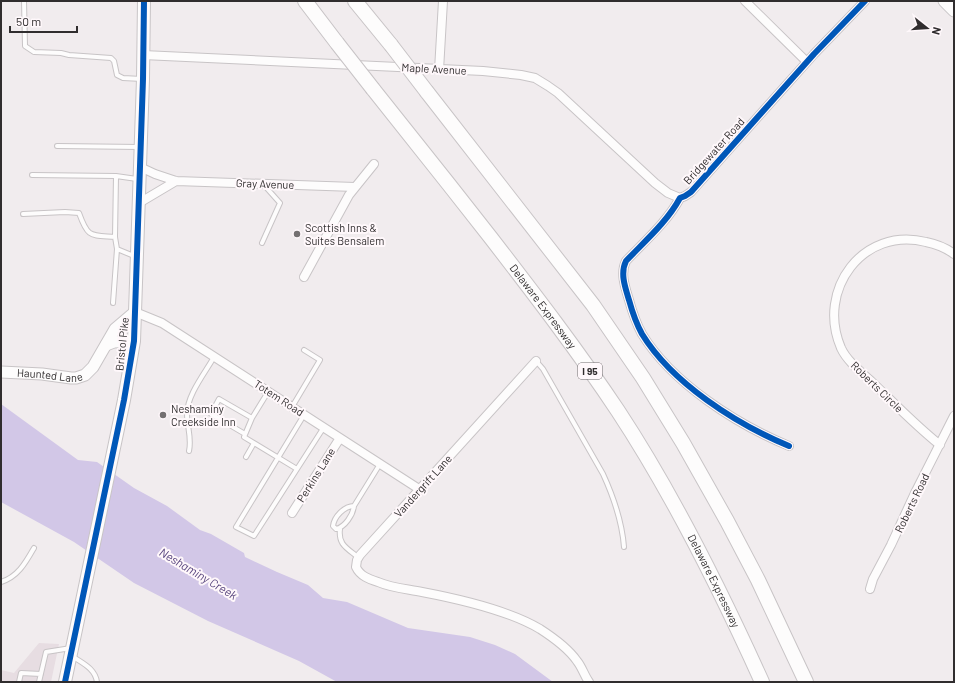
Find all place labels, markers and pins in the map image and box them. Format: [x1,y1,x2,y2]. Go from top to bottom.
place label: Scottish Inns & Suites Bensalem [305,221,384,247]
marker: Scottish Inns & Suites Bensalem [292,229,302,239]
place label: Neshaminy Creekside Inn [171,402,236,428]
marker: Neshaminy Creekside Inn [158,410,168,420]

